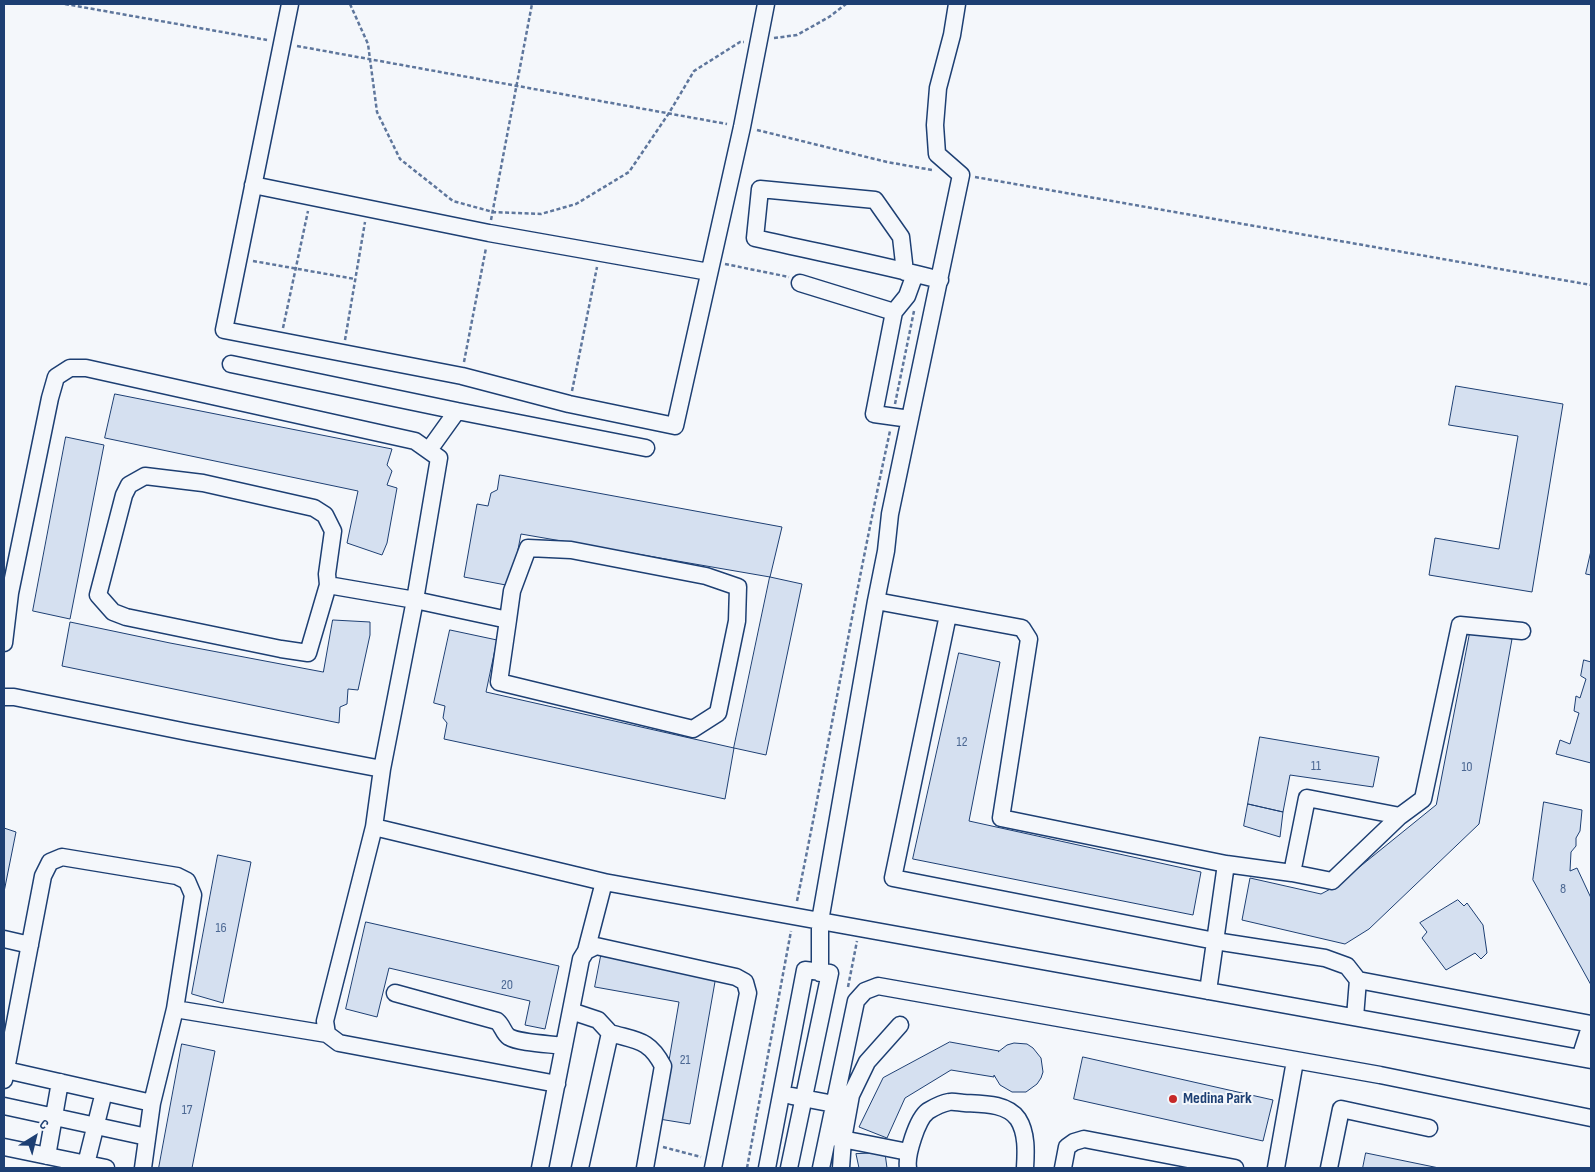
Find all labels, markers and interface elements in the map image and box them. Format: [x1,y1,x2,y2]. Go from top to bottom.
house number: 12 [957,734,967,750]
house number: 11 [1311,758,1321,774]
house number: 10 [1461,759,1473,775]
house number: 8 [1560,881,1566,897]
house number: 16 [215,920,227,936]
house number: 20 [501,977,513,993]
house number: 21 [680,1052,690,1068]
place label: Medina Park [1183,1089,1252,1109]
marker: Medina Park [1167,1093,1179,1105]
house number: 17 [182,1102,192,1118]
north arrow [10,1112,60,1162]
text: С [36,1115,52,1133]

